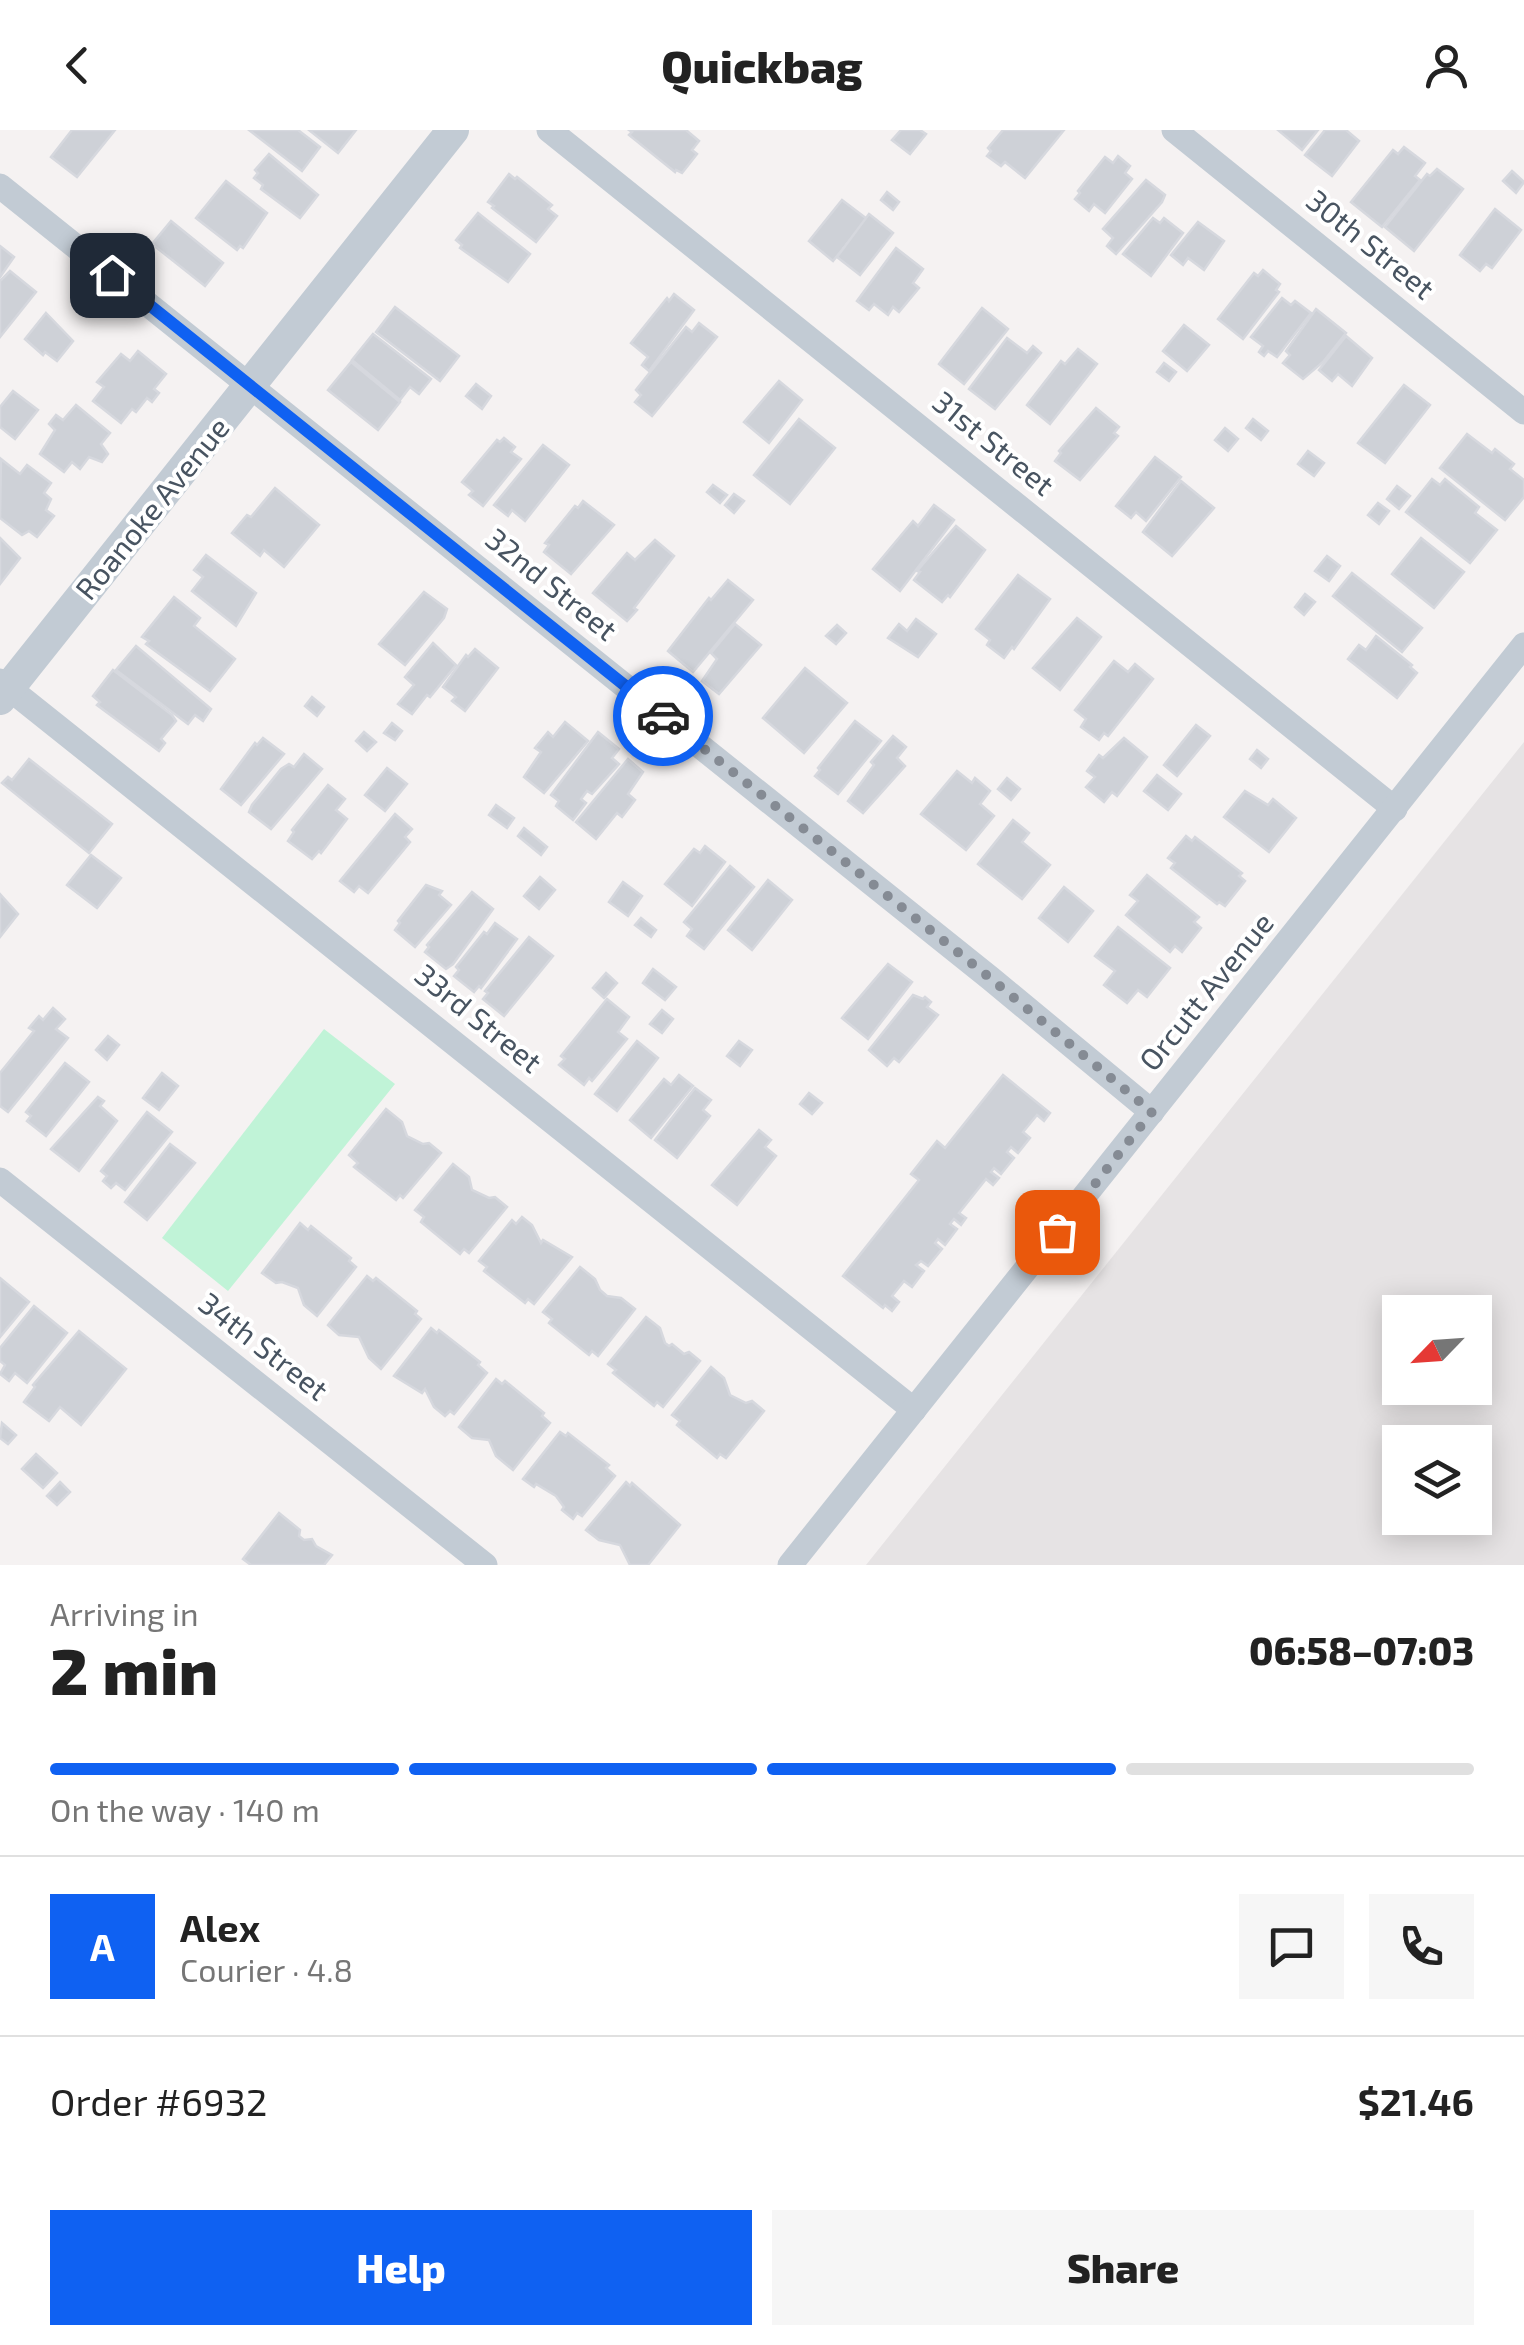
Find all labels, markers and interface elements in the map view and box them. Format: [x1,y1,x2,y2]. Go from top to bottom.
icon: back [50,38,105,93]
text: Quickbag [661,38,863,92]
icon: person [1419,38,1474,93]
street label: 30th Street [1300,181,1442,306]
pin [70,233,155,318]
icon: home [85,248,140,303]
street label: 31st Street [926,383,1062,502]
street label: Roanoke Avenue [67,409,236,606]
street label: 32nd Street [479,520,625,647]
courier [613,666,713,766]
icon: car [636,689,691,744]
street label: Orcutt Avenue [1131,904,1280,1077]
street label: 33rd Street [409,956,550,1079]
pin [1015,1190,1100,1275]
icon: bag [1030,1205,1085,1260]
street label: 34th Street [192,1284,336,1407]
north arrow [1382,1295,1492,1405]
map controls [1382,1295,1492,1535]
button: layers [1382,1425,1492,1535]
text: Arriving in [50,1594,199,1632]
text: 06:58–07:03 [1249,1627,1474,1673]
text: 2 min [50,1630,218,1708]
text: On the way · 140 m [50,1790,320,1828]
button: chat [1239,1894,1344,1999]
button: phone [1369,1894,1474,1999]
text: Alex [180,1904,260,1950]
text: A [90,1923,115,1969]
text: Courier · 4.8 [180,1950,353,1988]
text: Order #6932 [50,2078,267,2124]
text: $21.46 [1358,2078,1474,2124]
button: Help [50,2210,752,2325]
button: Share [772,2210,1474,2325]

